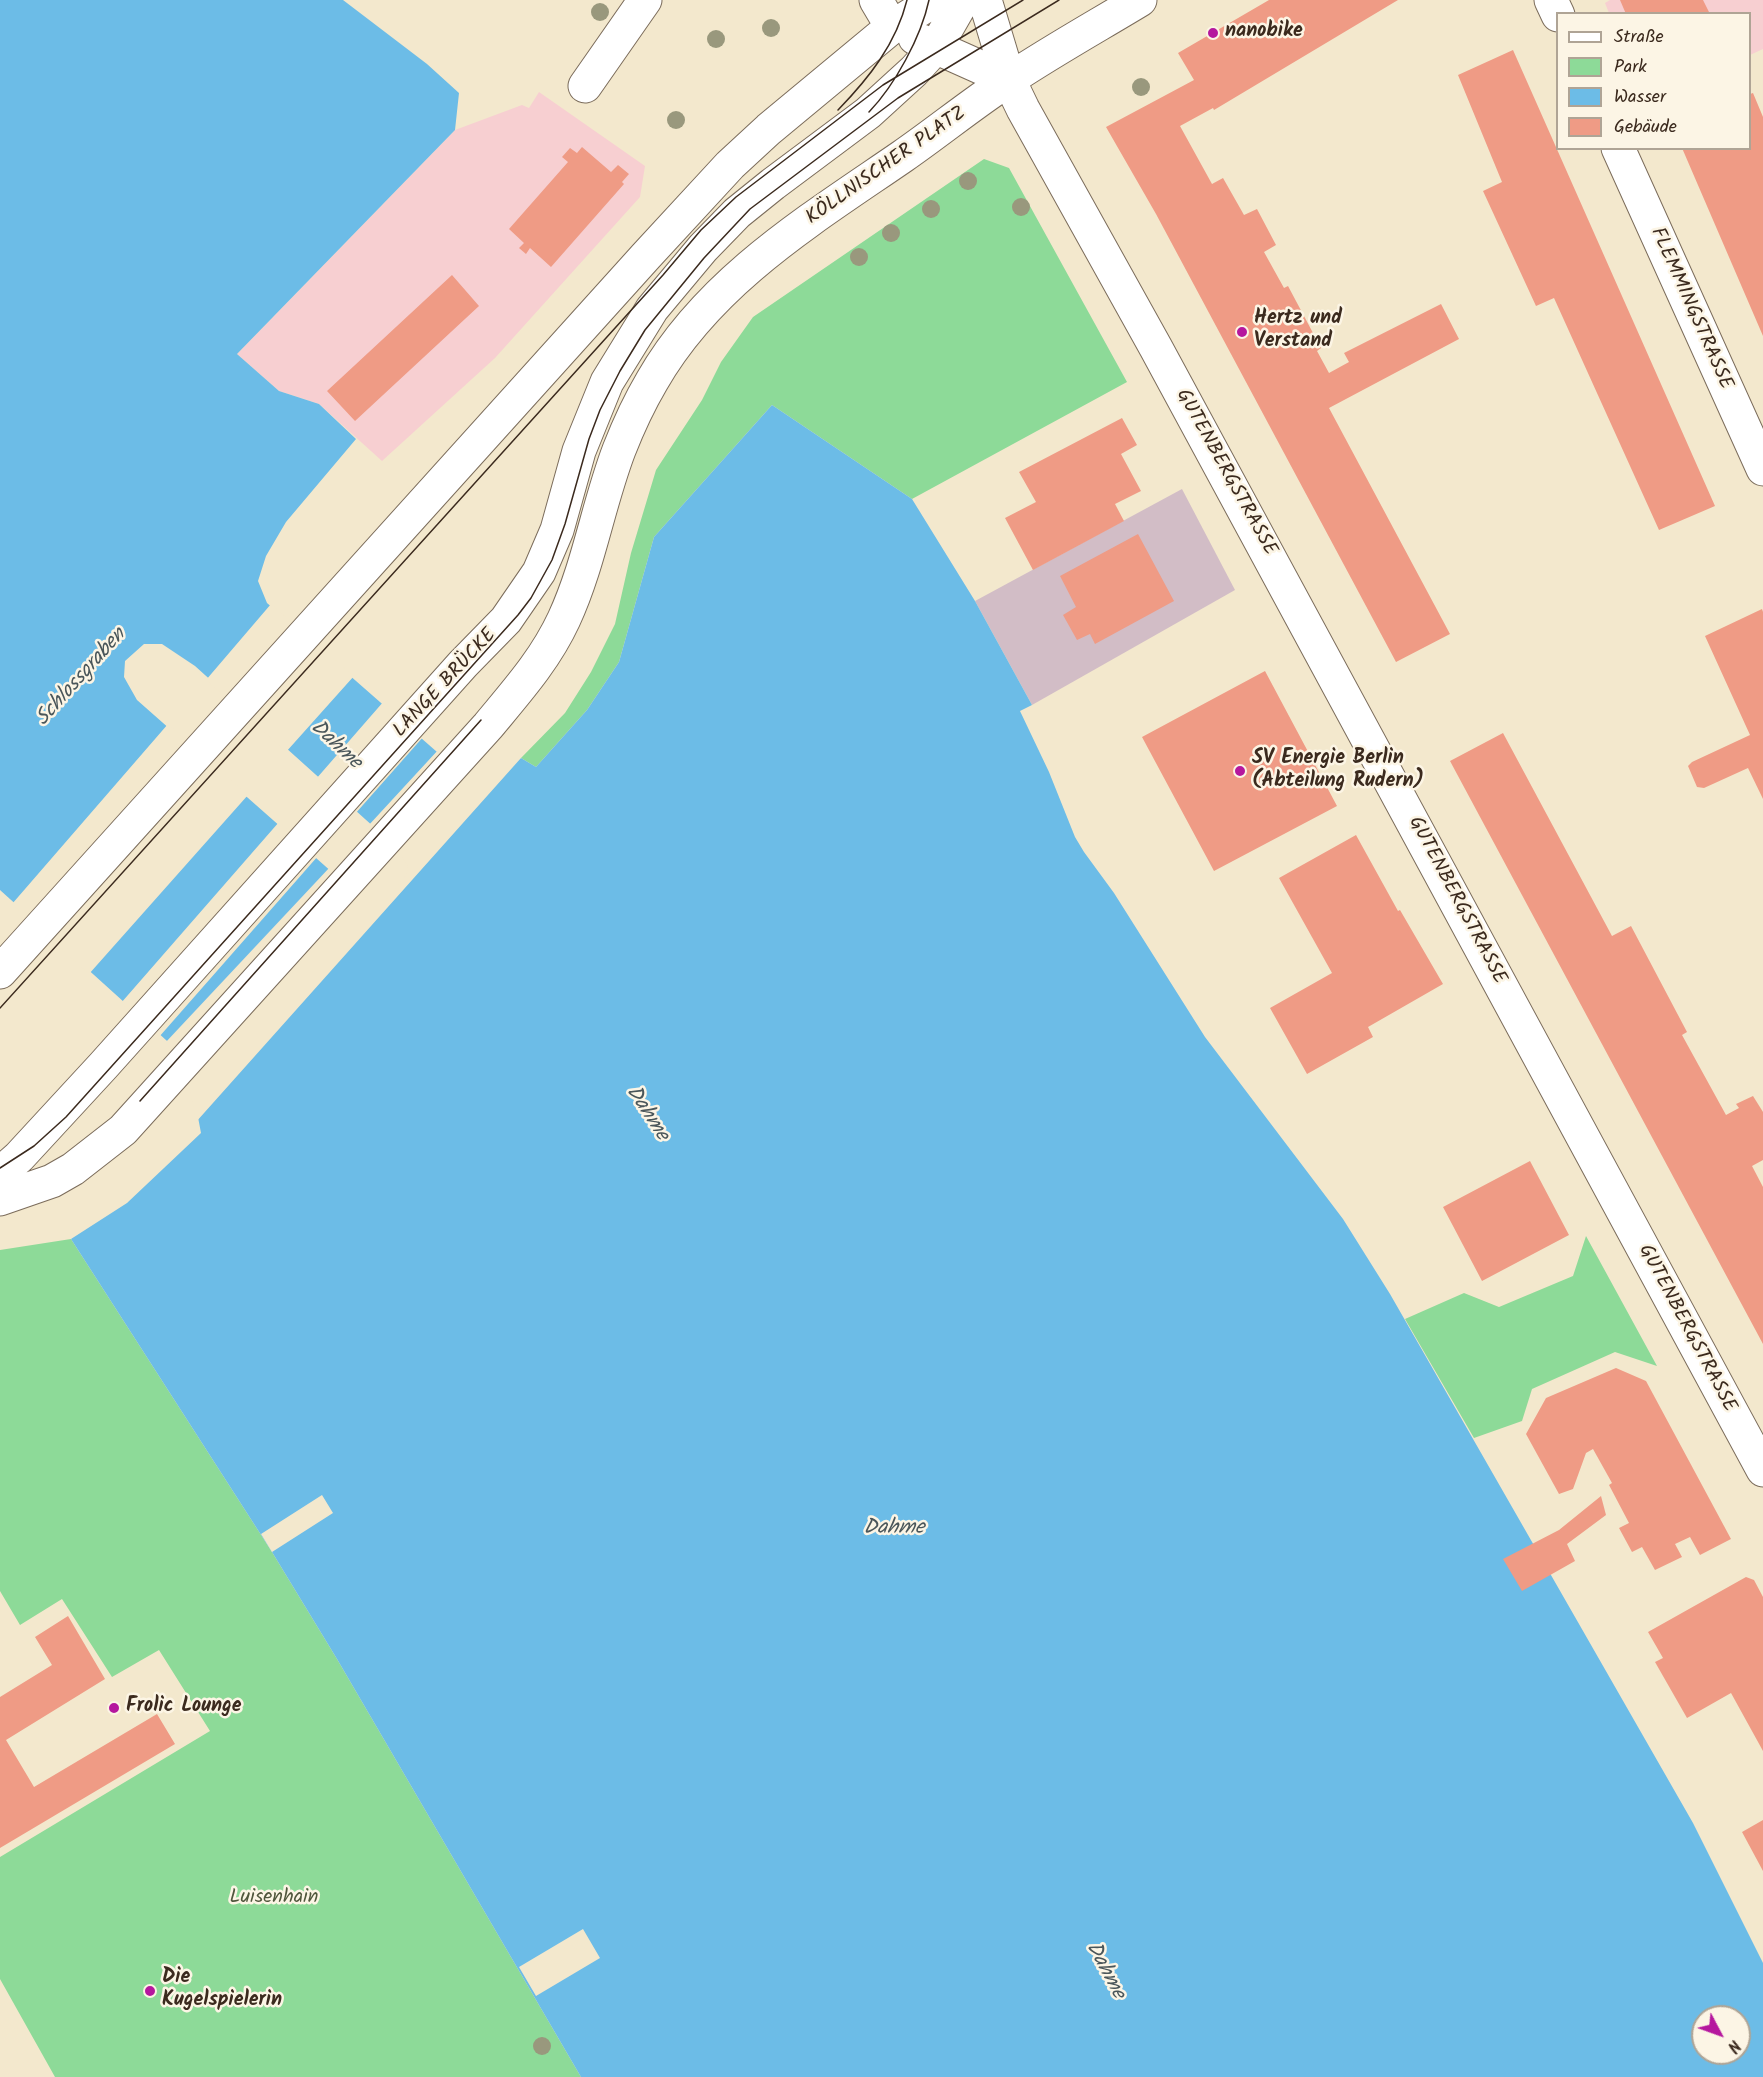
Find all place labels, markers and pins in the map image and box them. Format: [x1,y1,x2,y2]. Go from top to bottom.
place label: nanobike [1225,21,1303,45]
marker: nanobike [1206,26,1220,40]
place label: Hertz und Verstand [1254,308,1342,355]
marker: Hertz und Verstand [1235,325,1249,339]
place label: SV Energie Berlin (Abteilung Rudern) [1252,748,1424,795]
marker: SV Energie Berlin (Abteilung Rudern) [1233,764,1247,778]
place label: Frolic Lounge [126,1696,241,1720]
marker: Frolic Lounge [107,1701,121,1715]
place label: Die Kugelspielerin [162,1967,282,2014]
marker: Die Kugelspielerin [143,1984,157,1998]

